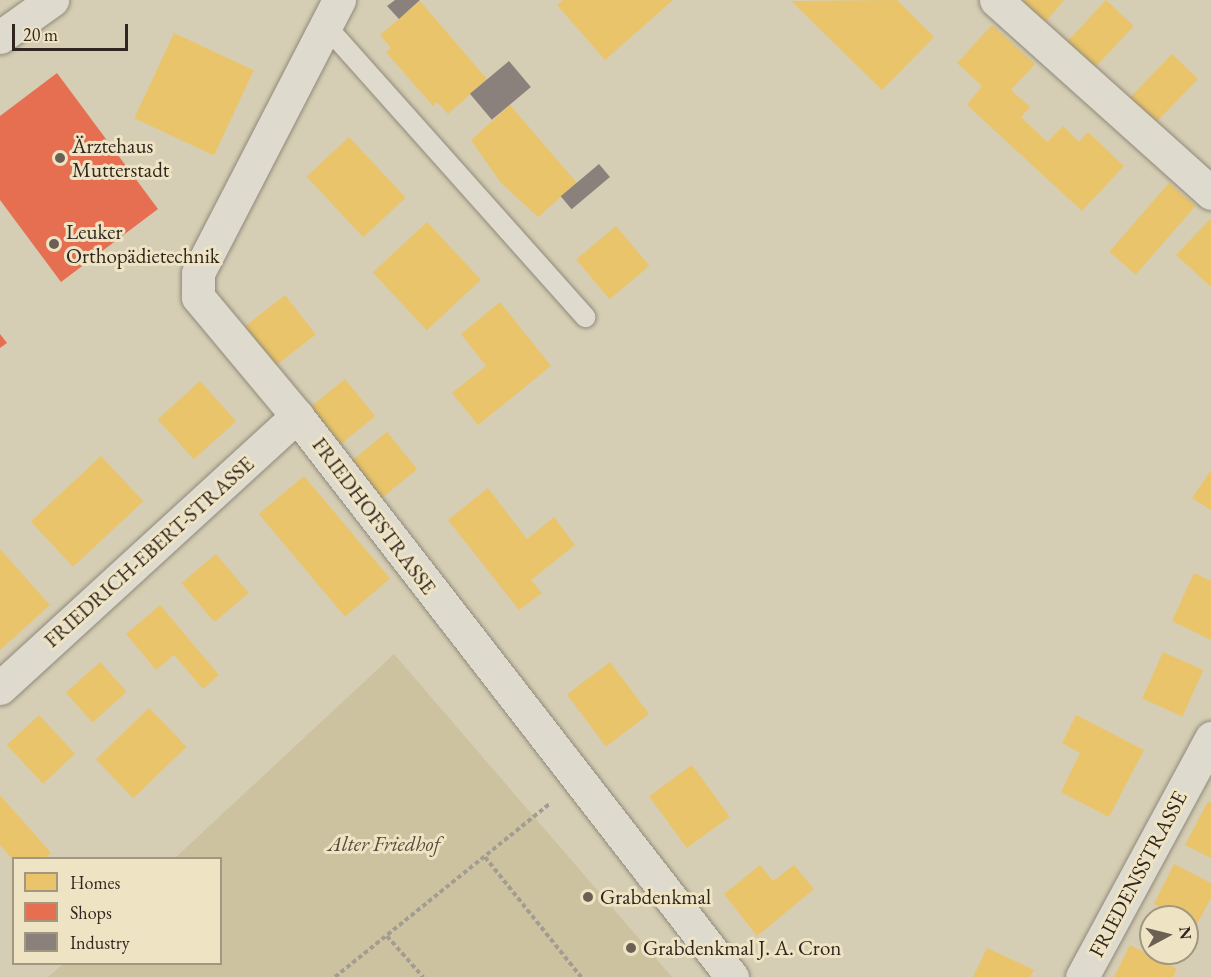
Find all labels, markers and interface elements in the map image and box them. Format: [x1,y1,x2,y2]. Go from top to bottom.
scale bar [15,12,130,50]
text: 20 m [23,23,58,46]
place label: Ärztehaus Mutterstadt [72,133,169,183]
marker: Ärztehaus Mutterstadt [53,151,67,165]
place label: Leuker Orthopädietechnik [66,219,220,269]
marker: Leuker Orthopädietechnik [47,237,61,251]
street label: FRIEDHOFSTRASSE [307,433,441,599]
street label: FRIEDRICH-EBERT-STRASSE [39,451,259,653]
street label: FRIEDENSSTRASSE [1084,787,1192,961]
park label: Alter Friedhof [328,831,440,857]
legend [12,857,222,965]
text: Homes [70,871,120,894]
place label: Grabdenkmal [600,884,711,910]
marker: Grabdenkmal [581,890,595,904]
text: Shops [70,901,112,924]
north arrow [1139,905,1199,965]
text: Industry [70,931,130,954]
place label: Grabdenkmal J. A. Cron [643,935,841,961]
marker: Grabdenkmal J. A. Cron [624,941,638,955]

